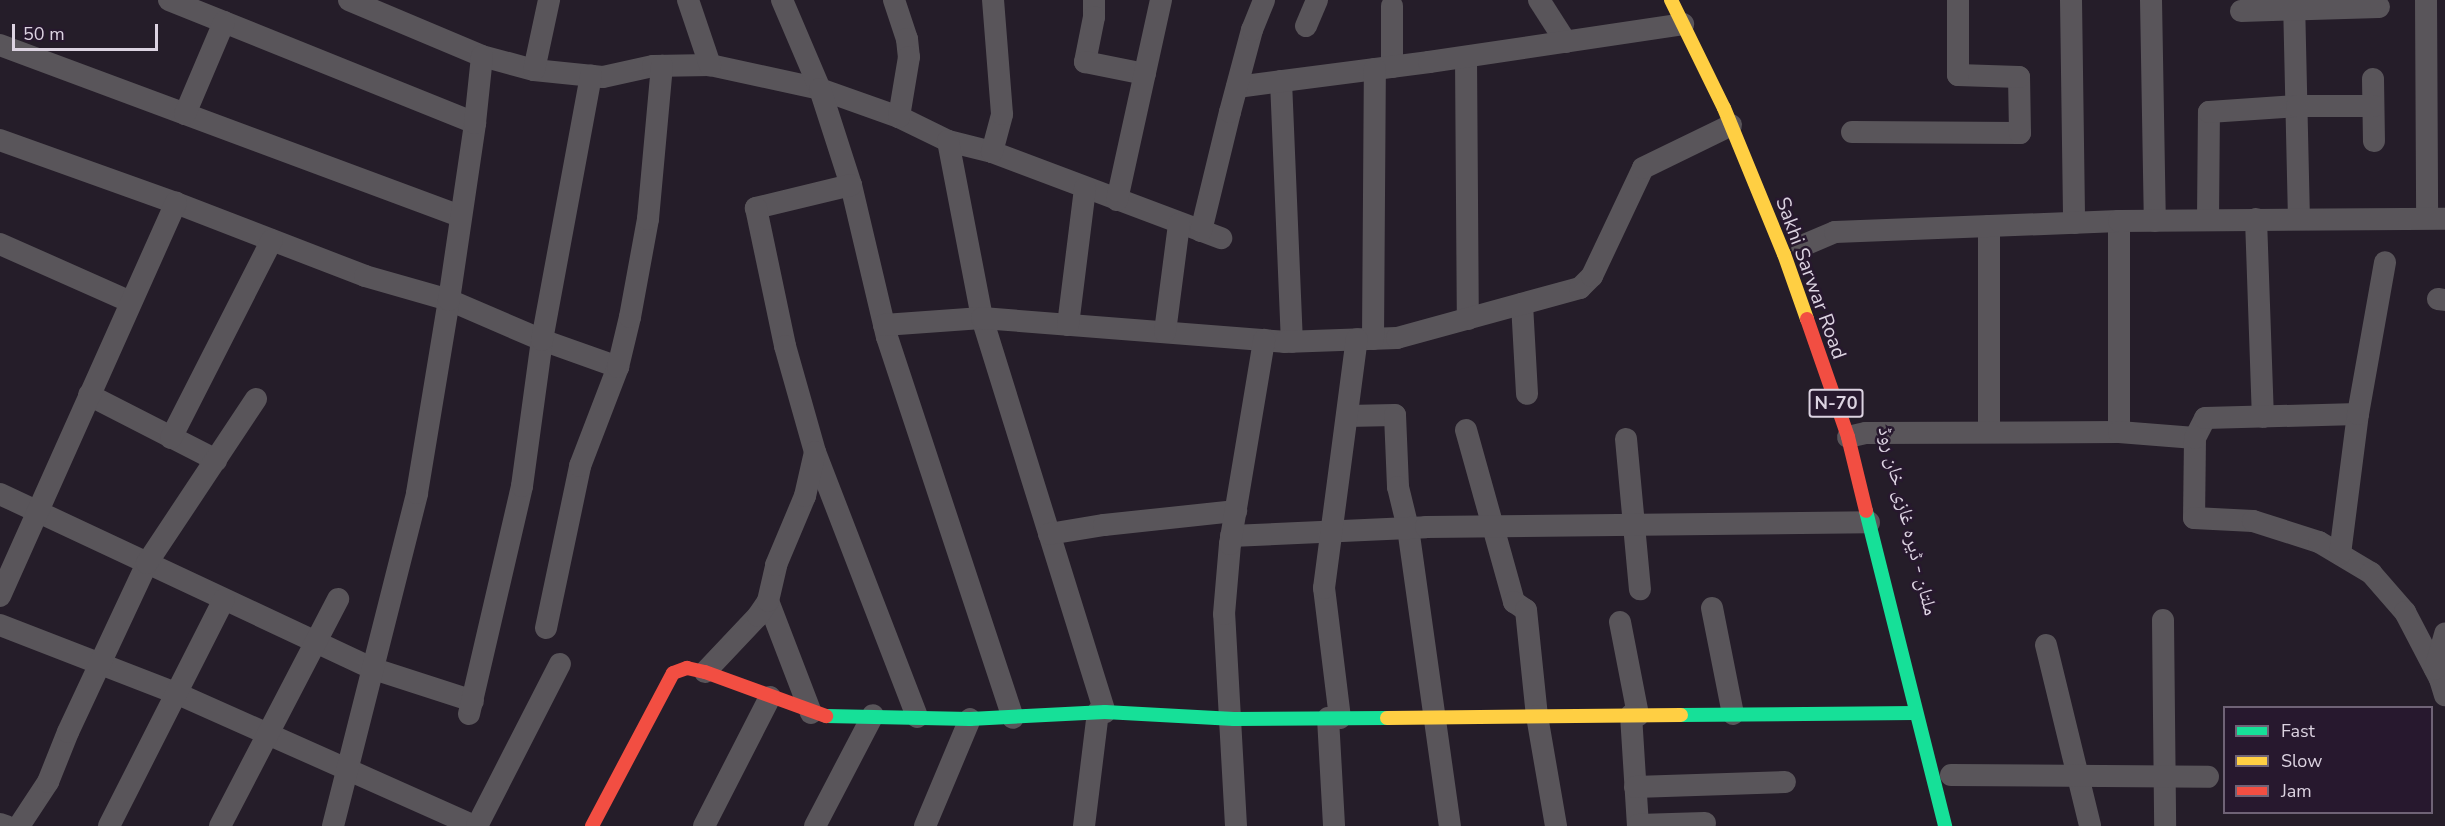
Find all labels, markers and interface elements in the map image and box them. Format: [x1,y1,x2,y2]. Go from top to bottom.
scale bar [15,12,160,50]
text: 50 m [23,22,65,46]
street label: Sakhi Sarwar Road [1771,194,1851,362]
road number: N-70 [1808,388,1864,418]
street label: ملتان - ڈیرہ غازی خان روڈ [1873,424,1943,618]
legend [2223,706,2433,814]
text: Fast [2281,719,2315,743]
text: Slow [2281,749,2322,773]
text: Jam [2281,779,2312,803]

